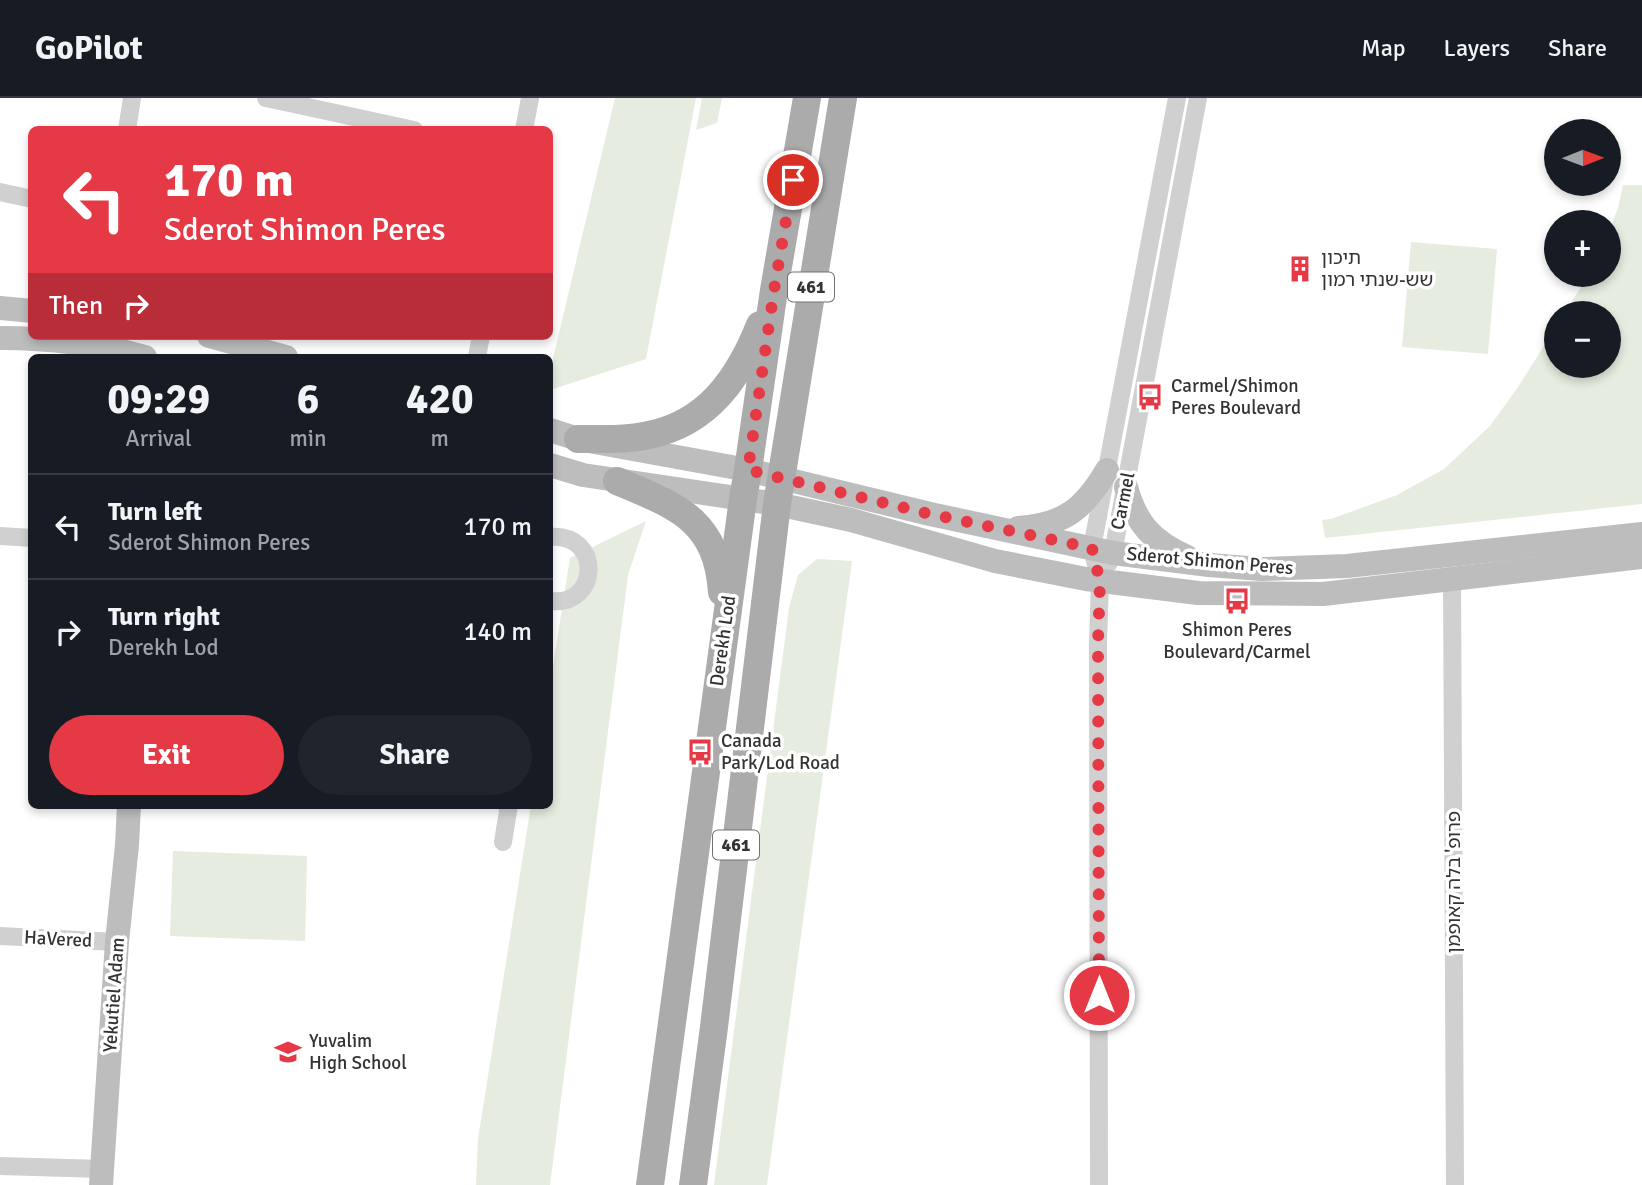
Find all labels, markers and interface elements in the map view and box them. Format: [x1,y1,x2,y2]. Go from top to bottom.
text: GoPilot [35,28,143,69]
text: Map [1361,33,1406,63]
text: Layers [1444,33,1510,63]
text: Share [1548,33,1607,63]
north arrow [1544,119,1620,196]
map controls [1544,119,1621,378]
text: 170 m [164,150,294,210]
pin [763,150,823,210]
icon: left [49,154,140,245]
icon: arrive [774,161,812,199]
text: Sderot Shimon Peres [164,210,446,249]
button: + [1544,210,1621,287]
place label: תיכון שש-שנתי רמון [1321,246,1433,292]
building icon: תיכון שש-שנתי רמון [1285,254,1315,284]
road number: 461 [788,272,834,302]
icon: right [117,287,155,325]
text: Then [49,290,103,322]
button: − [1544,301,1621,378]
text: 09:29 [107,374,210,425]
text: 6 [297,374,319,425]
text: 420 [406,374,474,425]
place label: Carmel/Shimon Peres Boulevard [1171,374,1301,420]
bus stop icon: Carmel/Shimon Peres Boulevard [1135,382,1165,412]
text: Arrival [126,424,192,453]
text: min [289,424,327,453]
text: m [431,424,449,453]
street label: Carmel [1106,470,1140,532]
text: Turn left [108,496,202,528]
icon: left [49,508,87,546]
text: 170 m [463,511,532,543]
text: Sderot Shimon Peres [108,528,310,557]
street label: Sderot Shimon Peres [1126,542,1294,580]
bus stop icon: Shimon Peres Boulevard/Carmel [1222,586,1252,616]
street label: Derekh Lod [705,594,741,688]
text: Turn right [108,601,220,633]
icon: right [49,613,87,651]
text: 140 m [463,616,532,648]
place label: Shimon Peres Boulevard/Carmel [1163,618,1311,664]
text: Derekh Lod [108,633,219,662]
button: Exit [49,715,284,795]
button: Share [298,715,532,795]
place label: Canada Park/Lod Road [721,729,840,775]
bus stop icon: Canada Park/Lod Road [685,737,715,767]
street label: פרופ' בלה קאופמן [1442,811,1466,953]
road number: 461 [713,830,759,860]
street label: HaVered [23,925,93,953]
street label: Yekutiel Adam [98,937,130,1053]
position arrow [1062,958,1136,1032]
place label: Yuvalim High School [309,1029,407,1075]
school or university icon: Yuvalim High School [273,1037,303,1067]

